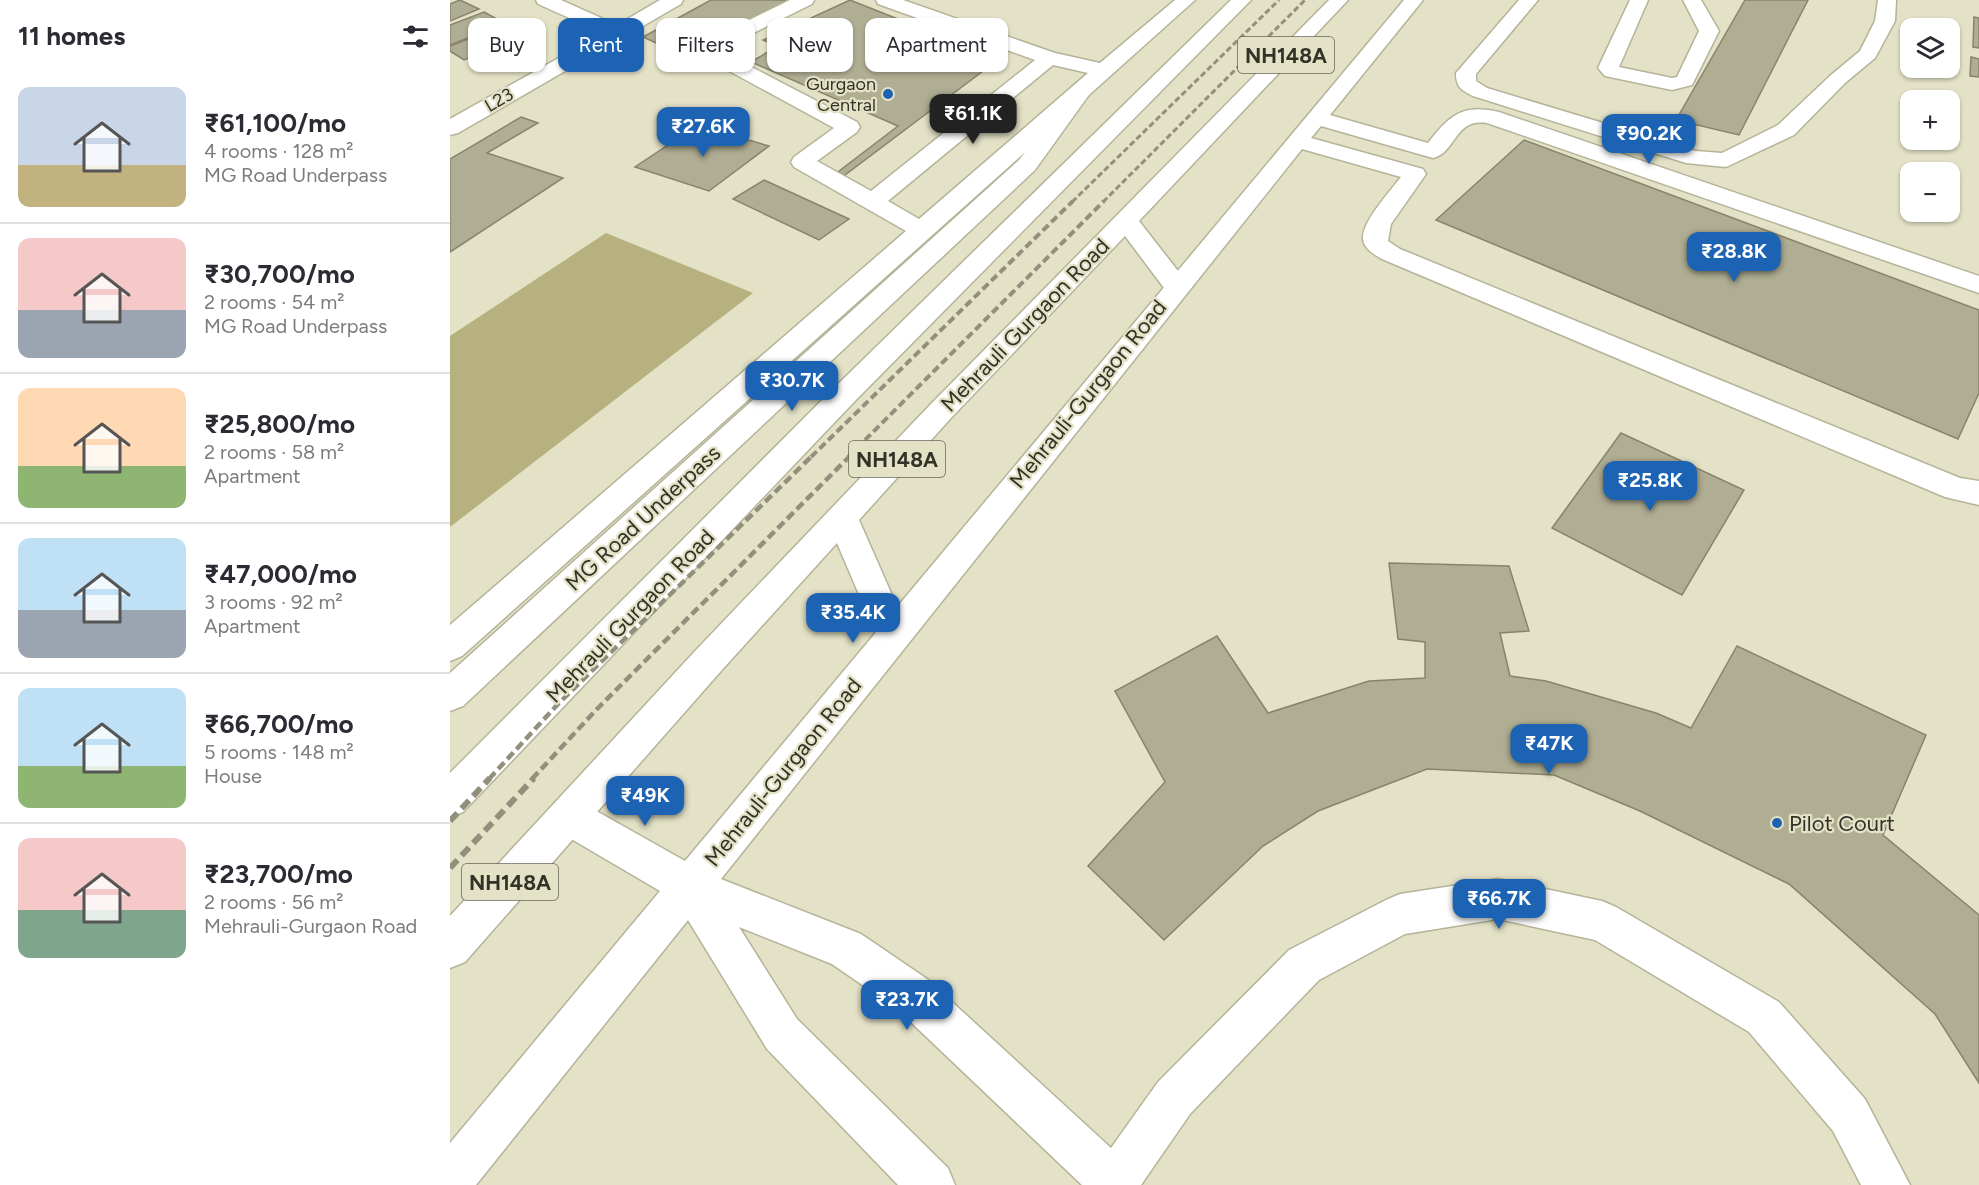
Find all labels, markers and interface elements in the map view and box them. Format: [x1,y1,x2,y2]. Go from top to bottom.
chip: Buy [468,18,546,72]
chip: Rent [558,18,644,72]
chip: Filters [656,18,755,72]
chip: New [767,18,853,72]
chip: Apartment [865,18,1008,72]
map controls [1900,18,1960,222]
button: layers [1900,18,1960,78]
text: 11 homes [18,20,125,52]
icon: filters [399,20,432,53]
road number: NH148A [1238,37,1334,73]
place label: Gurgaon Central [806,73,876,116]
street label: L23 [481,83,517,117]
marker: Gurgaon Central [881,87,895,101]
button: + [1900,90,1960,150]
pin: ₹61.1K [924,94,1022,145]
text: ₹61.1K [944,101,1002,125]
text: ₹61,100/mo [204,107,346,139]
pin: ₹27.6K [654,107,752,158]
icon: home [66,111,138,183]
text: ₹27.6K [671,114,735,138]
pin: ₹90.2K [1600,114,1698,165]
text: ₹90.2K [1616,121,1682,145]
text: 4 rooms · 128 m² [204,139,354,163]
button: − [1900,162,1960,222]
text: MG Road Underpass [204,163,387,187]
pin: ₹28.8K [1685,232,1783,283]
street label: Mehrauli Gurgaon Road [935,233,1115,417]
text: ₹28.8K [1701,239,1767,263]
text: ₹30,700/mo [204,258,355,290]
icon: home [66,262,138,334]
text: 2 rooms · 54 m² [204,290,344,314]
street label: Mehrauli-Gurgaon Road [1004,294,1172,494]
text: MG Road Underpass [204,314,387,338]
pin: ₹30.7K [743,361,841,412]
text: ₹30.7K [759,368,825,392]
text: ₹25,800/mo [204,408,355,440]
icon: home [66,412,138,484]
street label: MG Road Underpass [560,439,726,597]
text: 2 rooms · 58 m² [204,440,344,464]
road number: NH148A [849,441,945,477]
pin: ₹25.8K [1601,461,1699,512]
text: Apartment [204,464,301,488]
text: ₹25.8K [1617,468,1683,492]
street label: Mehrauli Gurgaon Road [540,524,720,708]
text: ₹47,000/mo [204,558,357,590]
icon: home [66,562,138,634]
text: 3 rooms · 92 m² [204,590,343,614]
pin: ₹35.4K [804,593,902,644]
text: ₹35.4K [820,600,886,624]
text: Apartment [204,614,301,638]
street label: Mehrauli-Gurgaon Road [699,672,867,872]
text: ₹66,700/mo [204,708,354,740]
icon: home [66,712,138,784]
pin: ₹47K [1513,724,1585,775]
text: ₹47K [1524,731,1574,755]
text: 5 rooms · 148 m² [204,740,354,764]
text: House [204,764,262,788]
pin: ₹49K [609,776,681,827]
text: ₹49K [620,783,670,807]
place label: Pilot Court [1789,810,1895,837]
marker: Pilot Court [1770,816,1784,830]
text: ₹23,700/mo [204,858,353,890]
icon: home [66,862,138,934]
road number: NH148A [462,864,558,900]
pin: ₹66.7K [1450,879,1548,930]
text: ₹66.7K [1467,886,1531,910]
text: 2 rooms · 56 m² [204,890,343,914]
text: Mehrauli-Gurgaon Road [204,914,417,938]
pin: ₹23.7K [858,980,956,1031]
text: ₹23.7K [875,987,939,1011]

